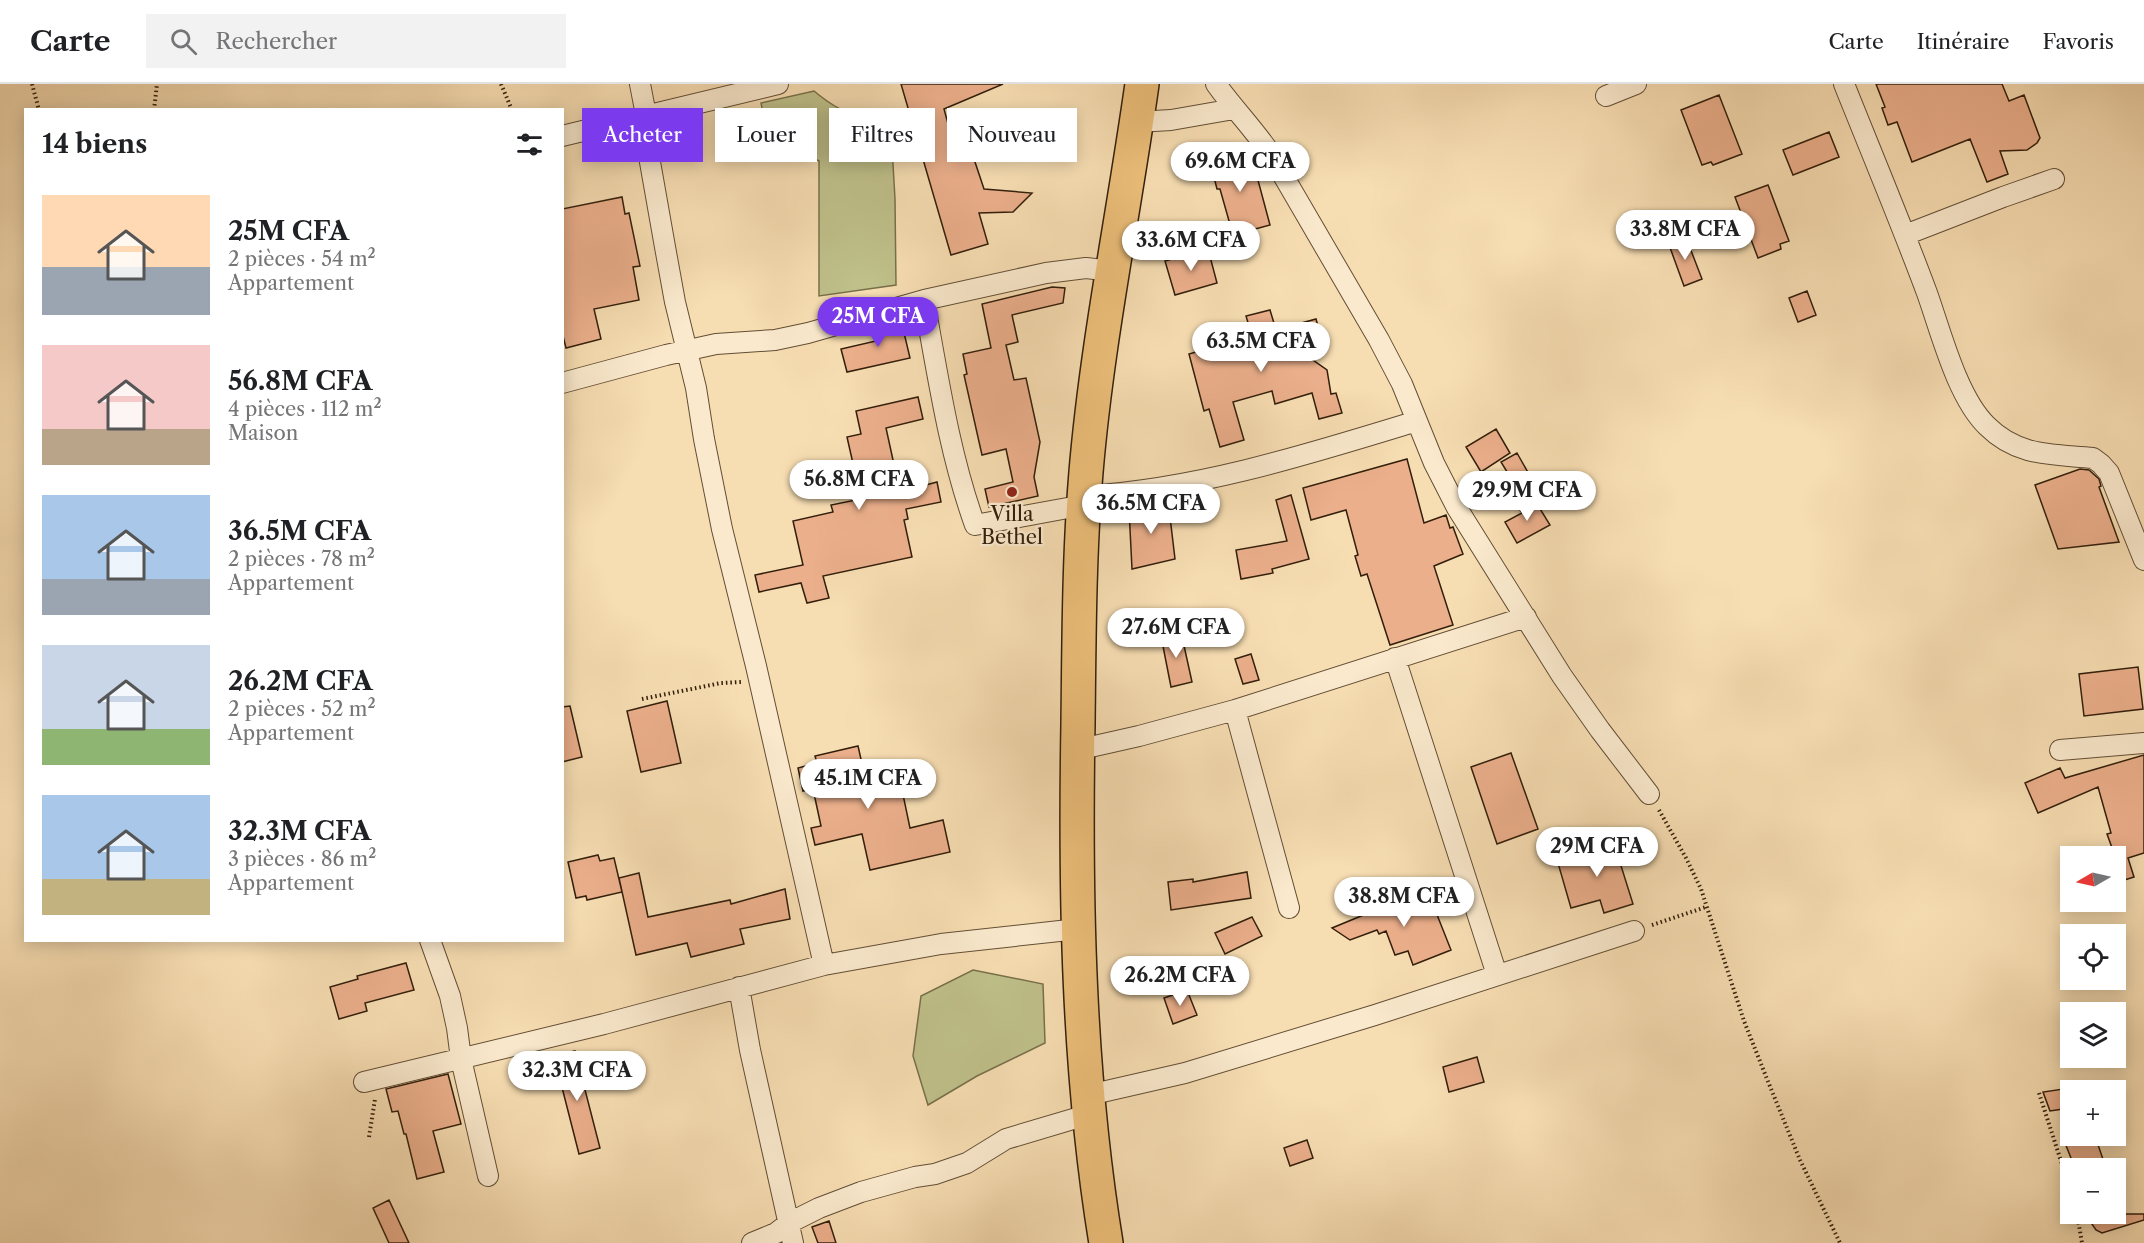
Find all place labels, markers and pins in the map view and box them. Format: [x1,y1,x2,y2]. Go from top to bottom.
pin: 69.6M CFA [1171,142,1309,193]
pin: 33.8M CFA [1616,210,1754,261]
pin: 33.6M CFA [1122,221,1260,272]
pin: 25M CFA [823,297,933,348]
pin: 63.5M CFA [1192,322,1330,373]
pin: 56.8M CFA [790,460,928,511]
pin: 29.9M CFA [1458,471,1596,522]
pin: 36.5M CFA [1082,484,1220,535]
marker: Villa Bethel [1005,485,1019,499]
place label: Villa Bethel [981,502,1043,549]
pin: 27.6M CFA [1107,608,1245,659]
pin: 45.1M CFA [799,759,937,810]
pin: 29M CFA [1542,827,1652,878]
pin: 38.8M CFA [1335,877,1473,928]
pin: 26.2M CFA [1111,956,1249,1007]
pin: 32.3M CFA [508,1051,646,1102]

